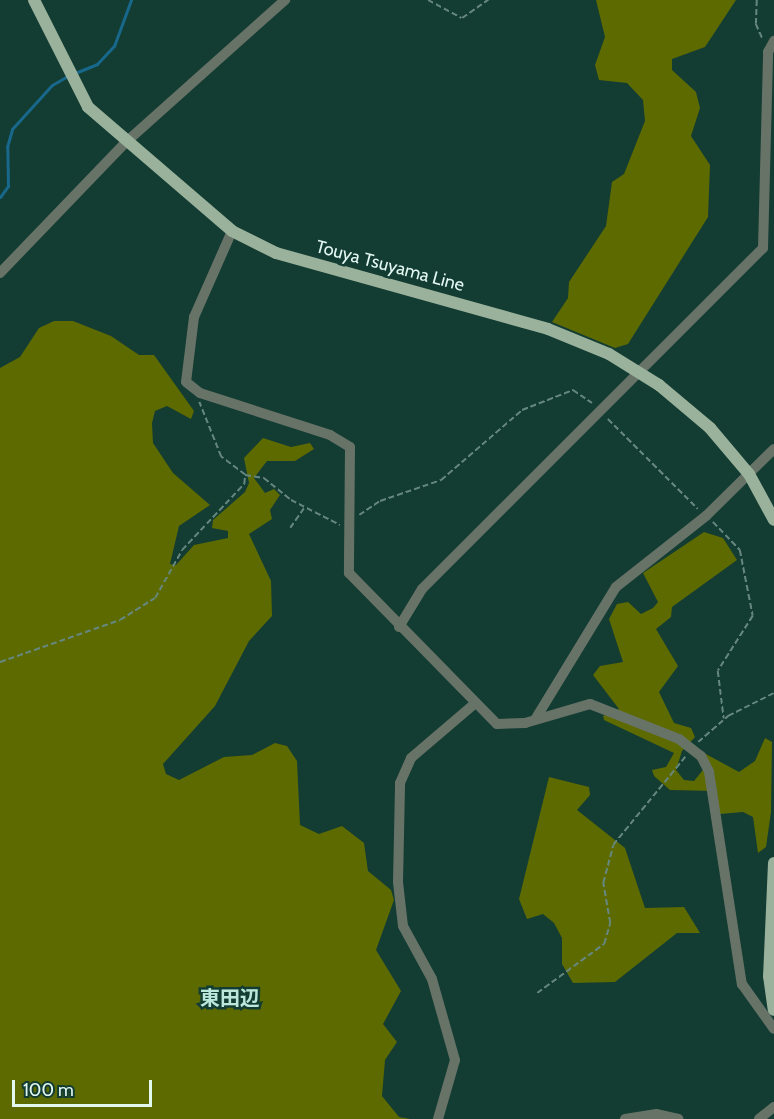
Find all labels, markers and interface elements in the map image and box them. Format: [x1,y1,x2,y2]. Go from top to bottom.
street label: Touya Tsuyama Line [313,236,467,296]
district label: 東田辺 [200,986,260,1010]
scale bar [15,1068,154,1106]
text: 100 m [23,1079,74,1101]

